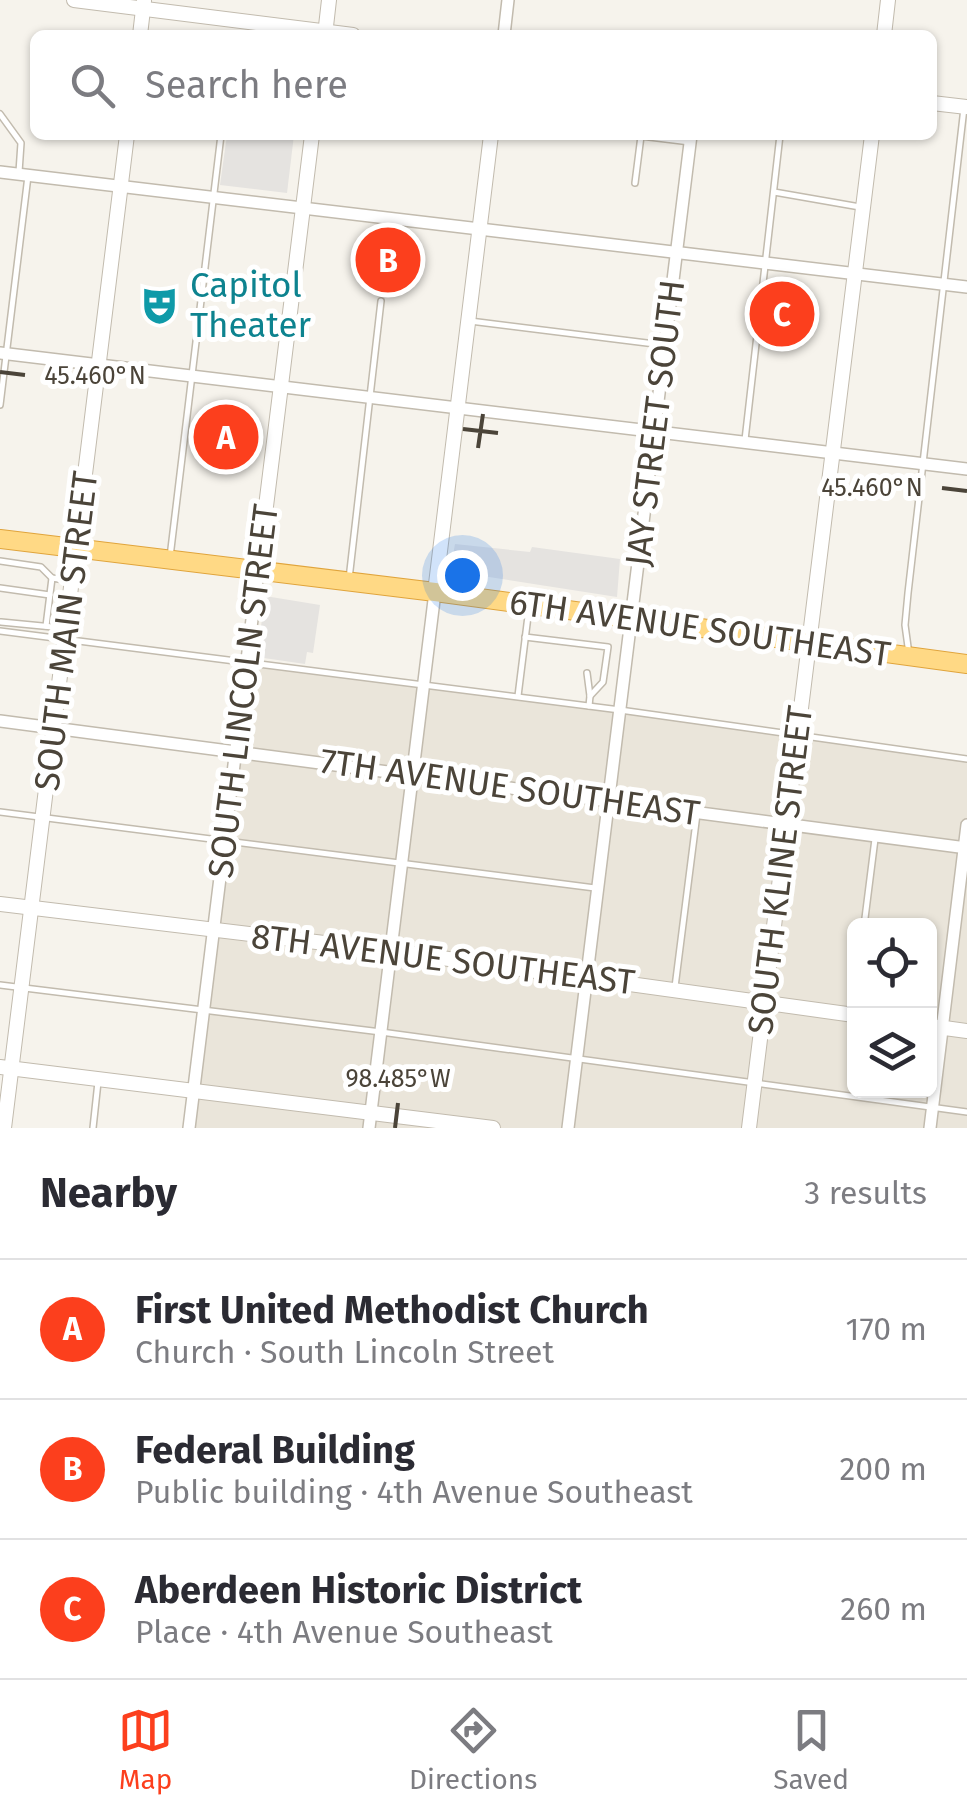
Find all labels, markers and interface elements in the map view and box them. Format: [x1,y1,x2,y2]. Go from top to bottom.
search box [30,30,937,140]
icon: search [65,58,120,113]
text: Search here [145,62,348,108]
pin: B [356,222,420,298]
place label: Capitol Theater [190,264,312,346]
pin: C [750,276,814,352]
street label: JAY STREET SOUTH [617,277,693,569]
theatre icon: Capitol Theater [139,284,181,326]
text: 45.460°N [44,361,146,391]
pin: A [194,400,258,474]
street label: SOUTH MAIN STREET [26,469,106,793]
text: 45.460°N [821,473,923,503]
street label: SOUTH LINCOLN STREET [199,502,287,880]
your location [437,550,488,601]
street label: 6TH AVENUE SOUTHEAST [507,580,893,676]
street label: SOUTH KLINE STREET [739,703,821,1037]
street label: 7TH AVENUE SOUTHEAST [317,740,703,834]
street label: 8TH AVENUE SOUTHEAST [249,915,637,1003]
map controls [847,918,937,1098]
button: locate [847,918,937,1008]
button: layers [847,1008,937,1098]
text: 98.485°W [345,1064,451,1094]
text: Nearby [40,1168,177,1218]
text: 3 results [804,1174,927,1212]
text: First United Methodist Church [135,1287,649,1333]
text: A [63,1310,82,1348]
text: 170 m [846,1310,927,1348]
text: Church · South Lincoln Street [135,1333,554,1371]
text: Federal Building [135,1427,415,1473]
text: B [63,1450,82,1488]
text: 200 m [840,1450,927,1488]
text: Public building · 4th Avenue Southeast [135,1473,693,1511]
text: Aberdeen Historic District [135,1567,582,1613]
text: C [63,1590,82,1628]
text: 260 m [840,1590,927,1628]
text: Place · 4th Avenue Southeast [135,1613,553,1651]
tab: Map [118,1703,173,1796]
tab: Directions [409,1703,537,1796]
tab: Saved [773,1703,849,1796]

